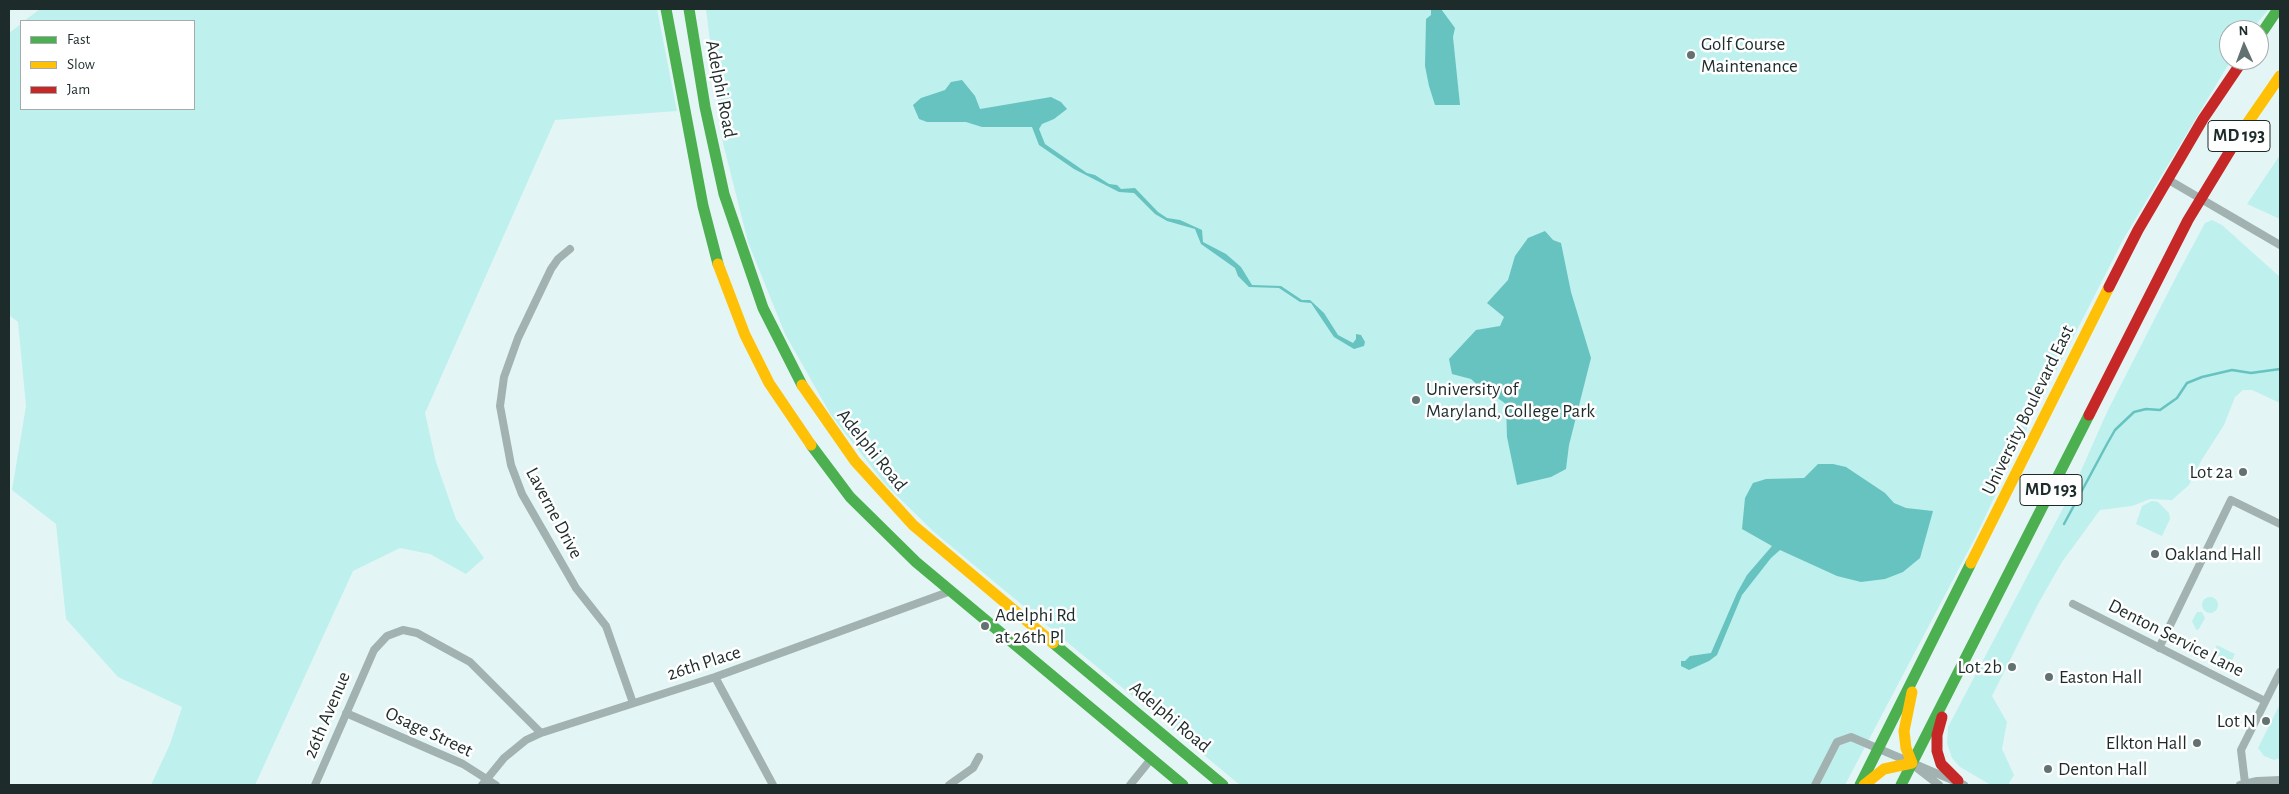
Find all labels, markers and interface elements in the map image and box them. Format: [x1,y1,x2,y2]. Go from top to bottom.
legend [20,20,195,110]
north arrow [2219,20,2269,70]
text: N [2238,24,2249,38]
text: Fast [67,32,90,47]
place label: Golf Course Maintenance [1701,33,1798,77]
street label: Adelphi Road [700,38,742,140]
marker: Golf Course Maintenance [1685,49,1697,61]
text: Slow [67,57,95,72]
text: Jam [67,82,90,97]
road number: MD 193 [2208,120,2270,152]
street label: University Boulevard East [1977,321,2079,499]
place label: University of Maryland, College Park [1426,378,1595,422]
marker: University of Maryland, College Park [1410,394,1422,406]
street label: Adelphi Road [832,404,912,496]
place label: Lot 2a [2189,461,2233,483]
street label: Laverne Drive [520,463,588,563]
marker: Lot 2a [2237,466,2249,478]
road number: MD 193 [2020,474,2082,506]
place label: Oakland Hall [2165,543,2261,565]
marker: Oakland Hall [2149,548,2161,560]
street label: Denton Service Lane [2104,594,2248,682]
place label: Adelphi Rd at 26th Pl [995,604,1076,648]
marker: Adelphi Rd at 26th Pl [979,620,991,632]
street label: 26th Place [664,640,744,686]
place label: Lot 2b [1957,656,2002,678]
marker: Lot 2b [2006,661,2018,673]
place label: Easton Hall [2059,666,2142,688]
street label: 26th Avenue [299,668,355,762]
marker: Easton Hall [2043,671,2055,683]
street label: Adelphi Road [1125,676,1215,758]
street label: Osage Street [382,702,476,762]
place label: Lot N [2217,710,2256,732]
marker: Lot N [2260,715,2272,727]
place label: Elkton Hall [2106,732,2187,754]
marker: Elkton Hall [2191,737,2203,749]
place label: Denton Hall [2058,758,2147,780]
marker: Denton Hall [2042,763,2054,775]

